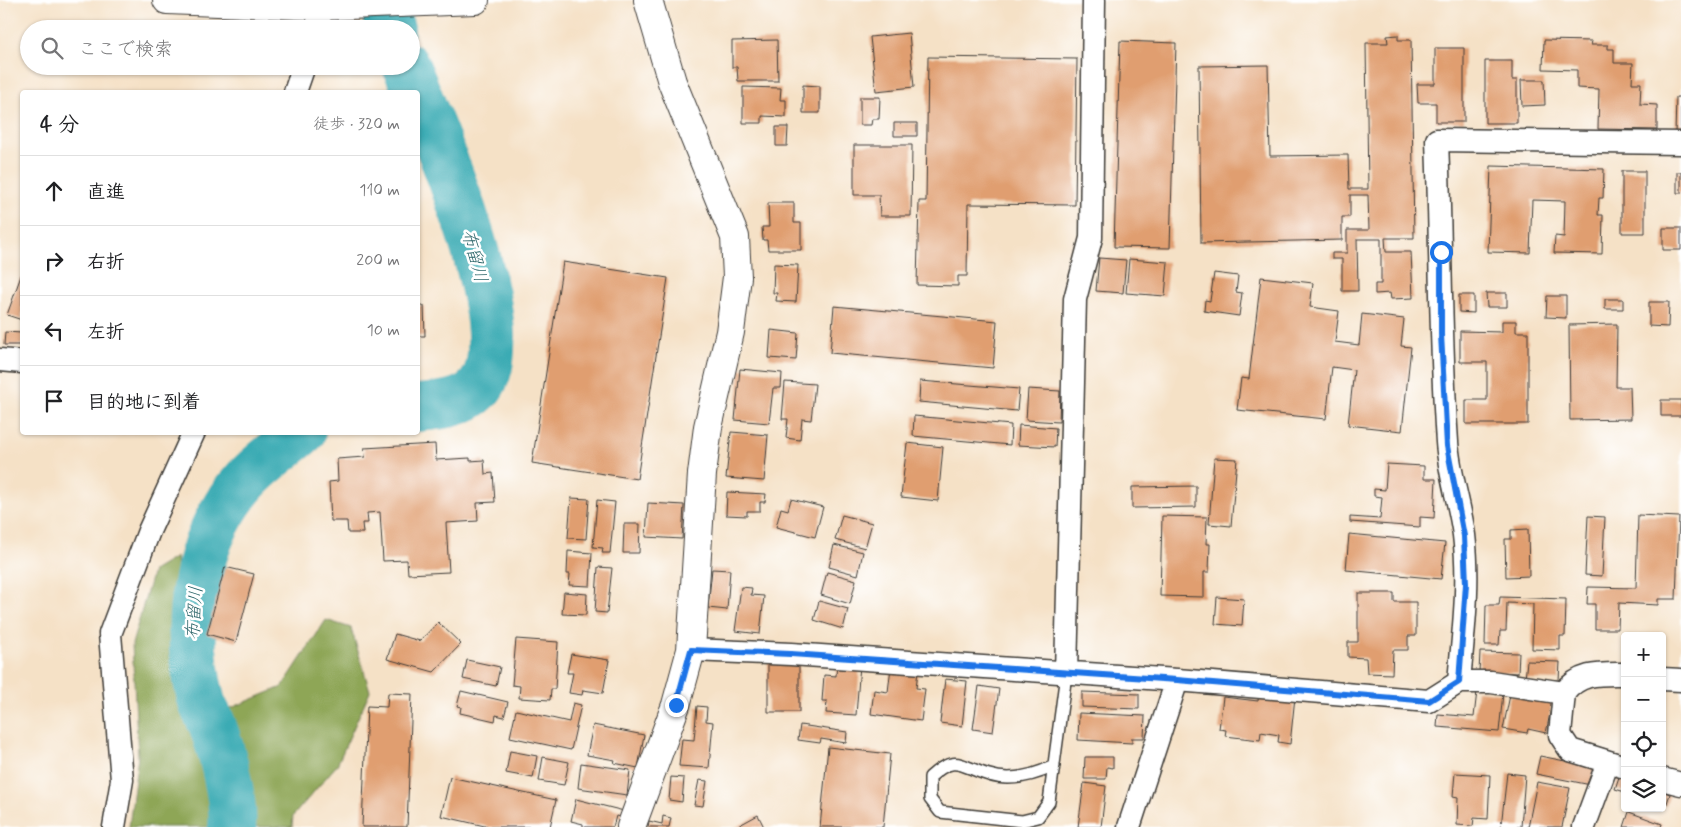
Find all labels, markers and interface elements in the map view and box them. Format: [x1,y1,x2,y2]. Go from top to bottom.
search box [20,20,420,75]
icon: search [38,34,66,62]
text: ここで検索 [78,37,173,62]
text: 4 分 [40,111,79,139]
text: 徒歩 · 320 m [313,114,400,135]
icon: ahead [40,177,68,205]
text: 直進 [87,180,125,205]
text: 110 m [359,180,400,201]
water label: 布留川 [455,227,493,285]
route start [1430,241,1453,264]
icon: right [40,247,68,275]
text: 右折 [87,250,125,275]
text: 200 m [356,250,400,271]
icon: left [40,317,68,345]
text: 左折 [87,320,125,345]
text: 10 m [367,320,400,341]
icon: arrive [40,387,68,415]
text: 目的地に到着 [87,390,201,415]
water label: 布留川 [181,585,209,641]
map controls [1621,632,1666,812]
button: + [1621,632,1666,677]
button: − [1621,677,1666,722]
route end [665,694,688,717]
button: locate [1621,722,1666,767]
button: layers [1621,767,1666,812]

